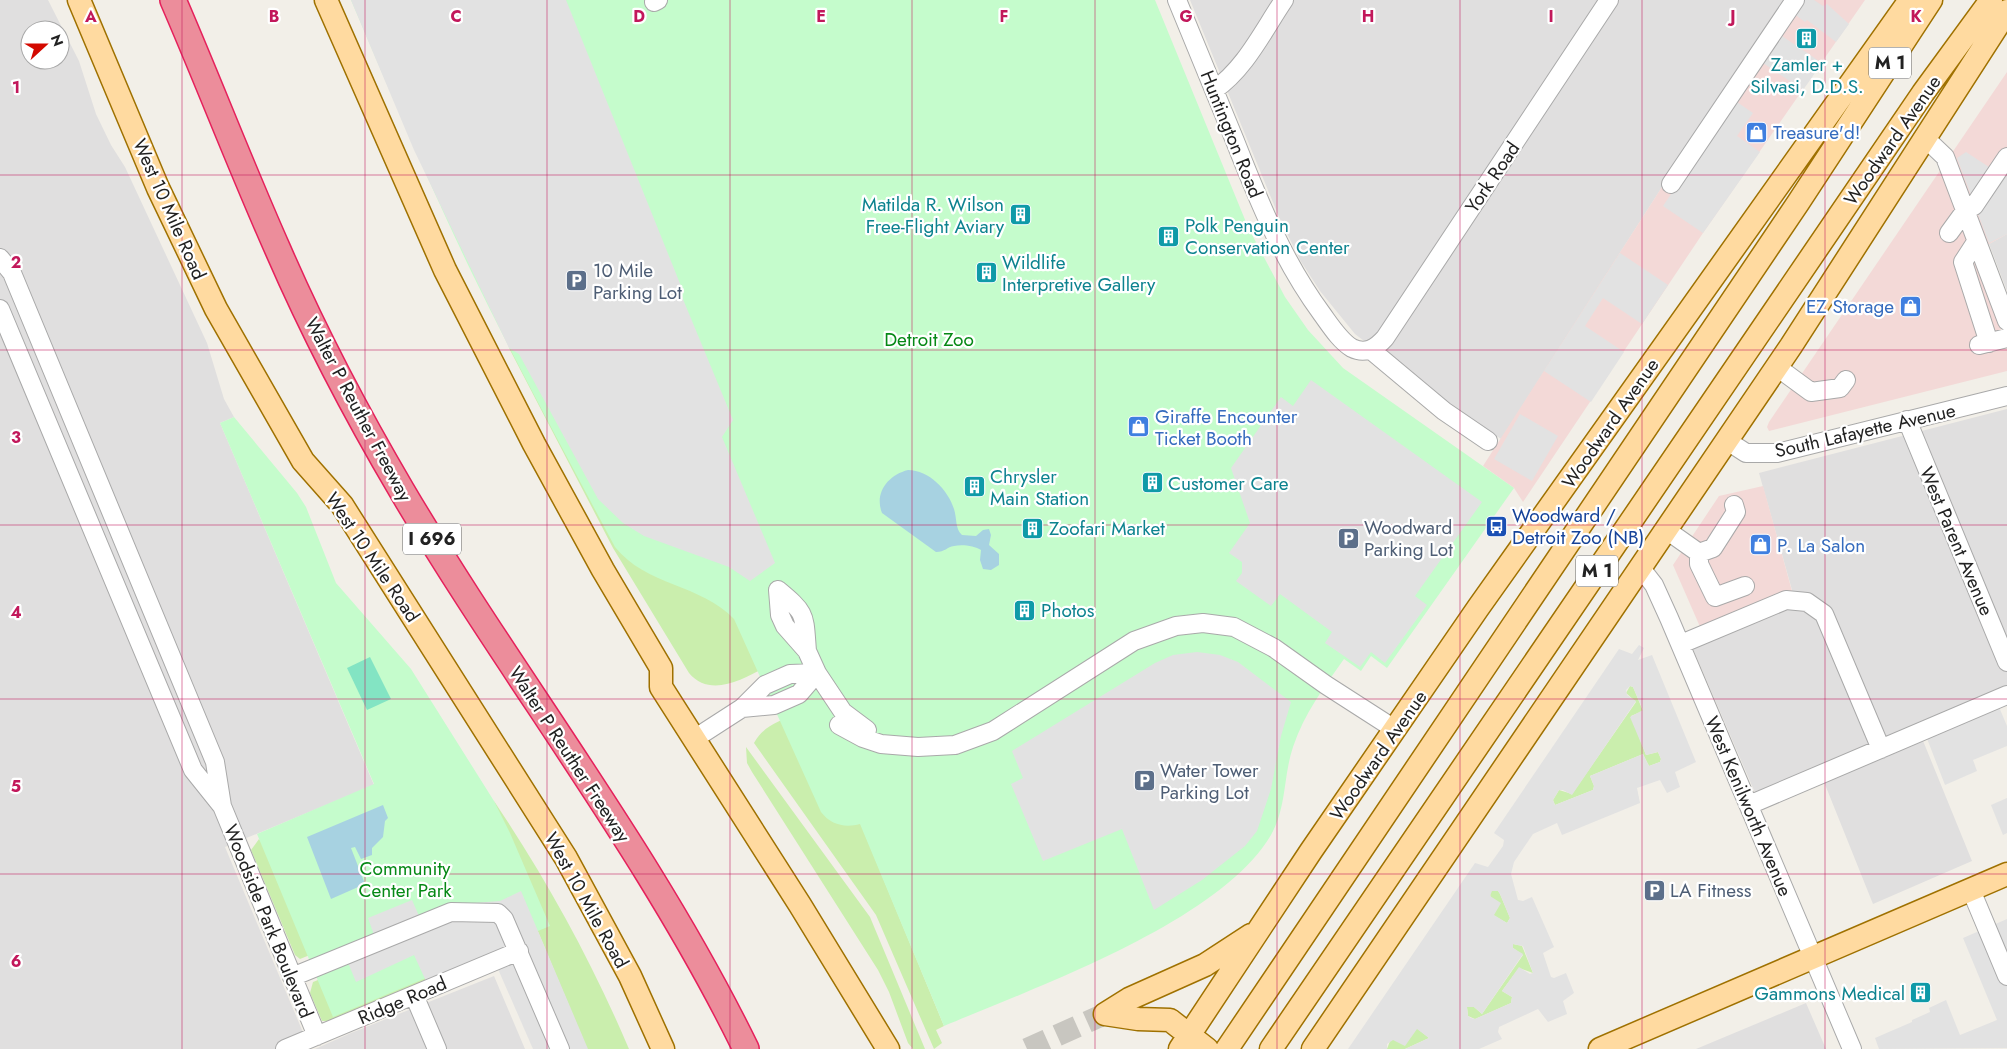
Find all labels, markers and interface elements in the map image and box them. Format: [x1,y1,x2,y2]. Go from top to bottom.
text: A [84,5,97,28]
text: B [269,5,279,28]
text: C [450,5,462,28]
text: D [633,5,645,28]
text: E [816,5,826,28]
text: F [1000,5,1008,28]
text: G [1179,5,1193,28]
text: H [1362,5,1374,28]
text: I [1548,5,1554,28]
text: J [1727,5,1736,28]
text: K [1910,5,1922,28]
north arrow [20,20,70,70]
building icon: Zamler + Silvasi, D.D.S. [1795,26,1819,50]
text: N [46,32,68,49]
road number: M 1 [1869,48,1911,78]
place label: Zamler + Silvasi, D.D.S. [1750,51,1864,100]
street label: Huntington Road [1194,66,1269,202]
street label: Woodward Avenue [1837,70,1948,211]
text: 1 [12,76,20,99]
place label: Treasure'd! [1773,119,1861,146]
shop icon: Treasure'd! [1745,120,1769,144]
street label: West 10 Mile Road [126,134,213,284]
street label: York Road [1459,136,1526,218]
place label: Matilda R. Wilson Free-Flight Aviary [862,191,1005,240]
building icon: Matilda R. Wilson Free-Flight Aviary [1008,203,1032,227]
place label: Polk Penguin Conservation Center [1185,212,1350,261]
building icon: Polk Penguin Conservation Center [1157,224,1181,248]
place label: Wildlife Interpretive Gallery [1002,249,1156,298]
text: 2 [11,251,21,274]
place label: 10 Mile Parking Lot [593,257,682,306]
building icon: Wildlife Interpretive Gallery [974,261,998,285]
parking icon: 10 Mile Parking Lot [565,269,589,293]
place label: EZ Storage [1806,293,1894,320]
shop icon: EZ Storage [1898,294,1922,318]
street label: Walter P Reuther Freeway [299,312,419,507]
park label: Detroit Zoo [884,326,974,353]
street label: Woodward Avenue [1555,353,1666,494]
street label: South Lafayette Avenue [1772,396,1958,464]
place label: Giraffe Encounter Ticket Booth [1155,403,1298,452]
shop icon: Giraffe Encounter Ticket Booth [1127,415,1151,439]
text: 3 [11,426,21,449]
place label: Chrysler Main Station [990,463,1089,512]
street label: West Parent Avenue [1913,463,2000,620]
place label: Customer Care [1168,470,1289,497]
building icon: Customer Care [1140,471,1164,495]
building icon: Chrysler Main Station [962,475,986,499]
street label: West 10 Mile Road [319,487,426,628]
place label: Woodward / Detroit Zoo (NB) [1512,502,1644,551]
place label: Woodward Parking Lot [1364,514,1453,563]
bus stop icon: Woodward / Detroit Zoo (NB) [1484,514,1508,538]
place label: Zoofari Market [1049,515,1165,542]
building icon: Zoofari Market [1021,516,1045,540]
road number: I 696 [403,524,461,554]
parking icon: Woodward Parking Lot [1336,526,1360,550]
place label: P. La Salon [1777,532,1865,559]
shop icon: P. La Salon [1749,533,1773,557]
road number: M 1 [1576,556,1618,586]
place label: Photos [1041,597,1095,624]
building icon: Photos [1013,598,1037,622]
text: 4 [10,601,22,624]
street label: Walter P Reuther Freeway [502,661,637,848]
street label: Woodward Avenue [1323,685,1434,826]
street label: West Kenilworth Avenue [1698,712,1799,901]
place label: Water Tower Parking Lot [1160,757,1259,806]
parking icon: Water Tower Parking Lot [1132,769,1156,793]
text: 5 [11,775,21,798]
street label: Woodside Park Boulevard [217,820,320,1022]
street label: West 10 Mile Road [538,827,635,973]
park label: Community Center Park [358,855,452,904]
place label: LA Fitness [1670,877,1752,904]
parking icon: LA Fitness [1642,878,1666,902]
text: 6 [11,950,21,973]
street label: Ridge Road [354,970,451,1031]
place label: Gammons Medical [1754,980,1905,1007]
building icon: Gammons Medical [1909,981,1933,1005]

